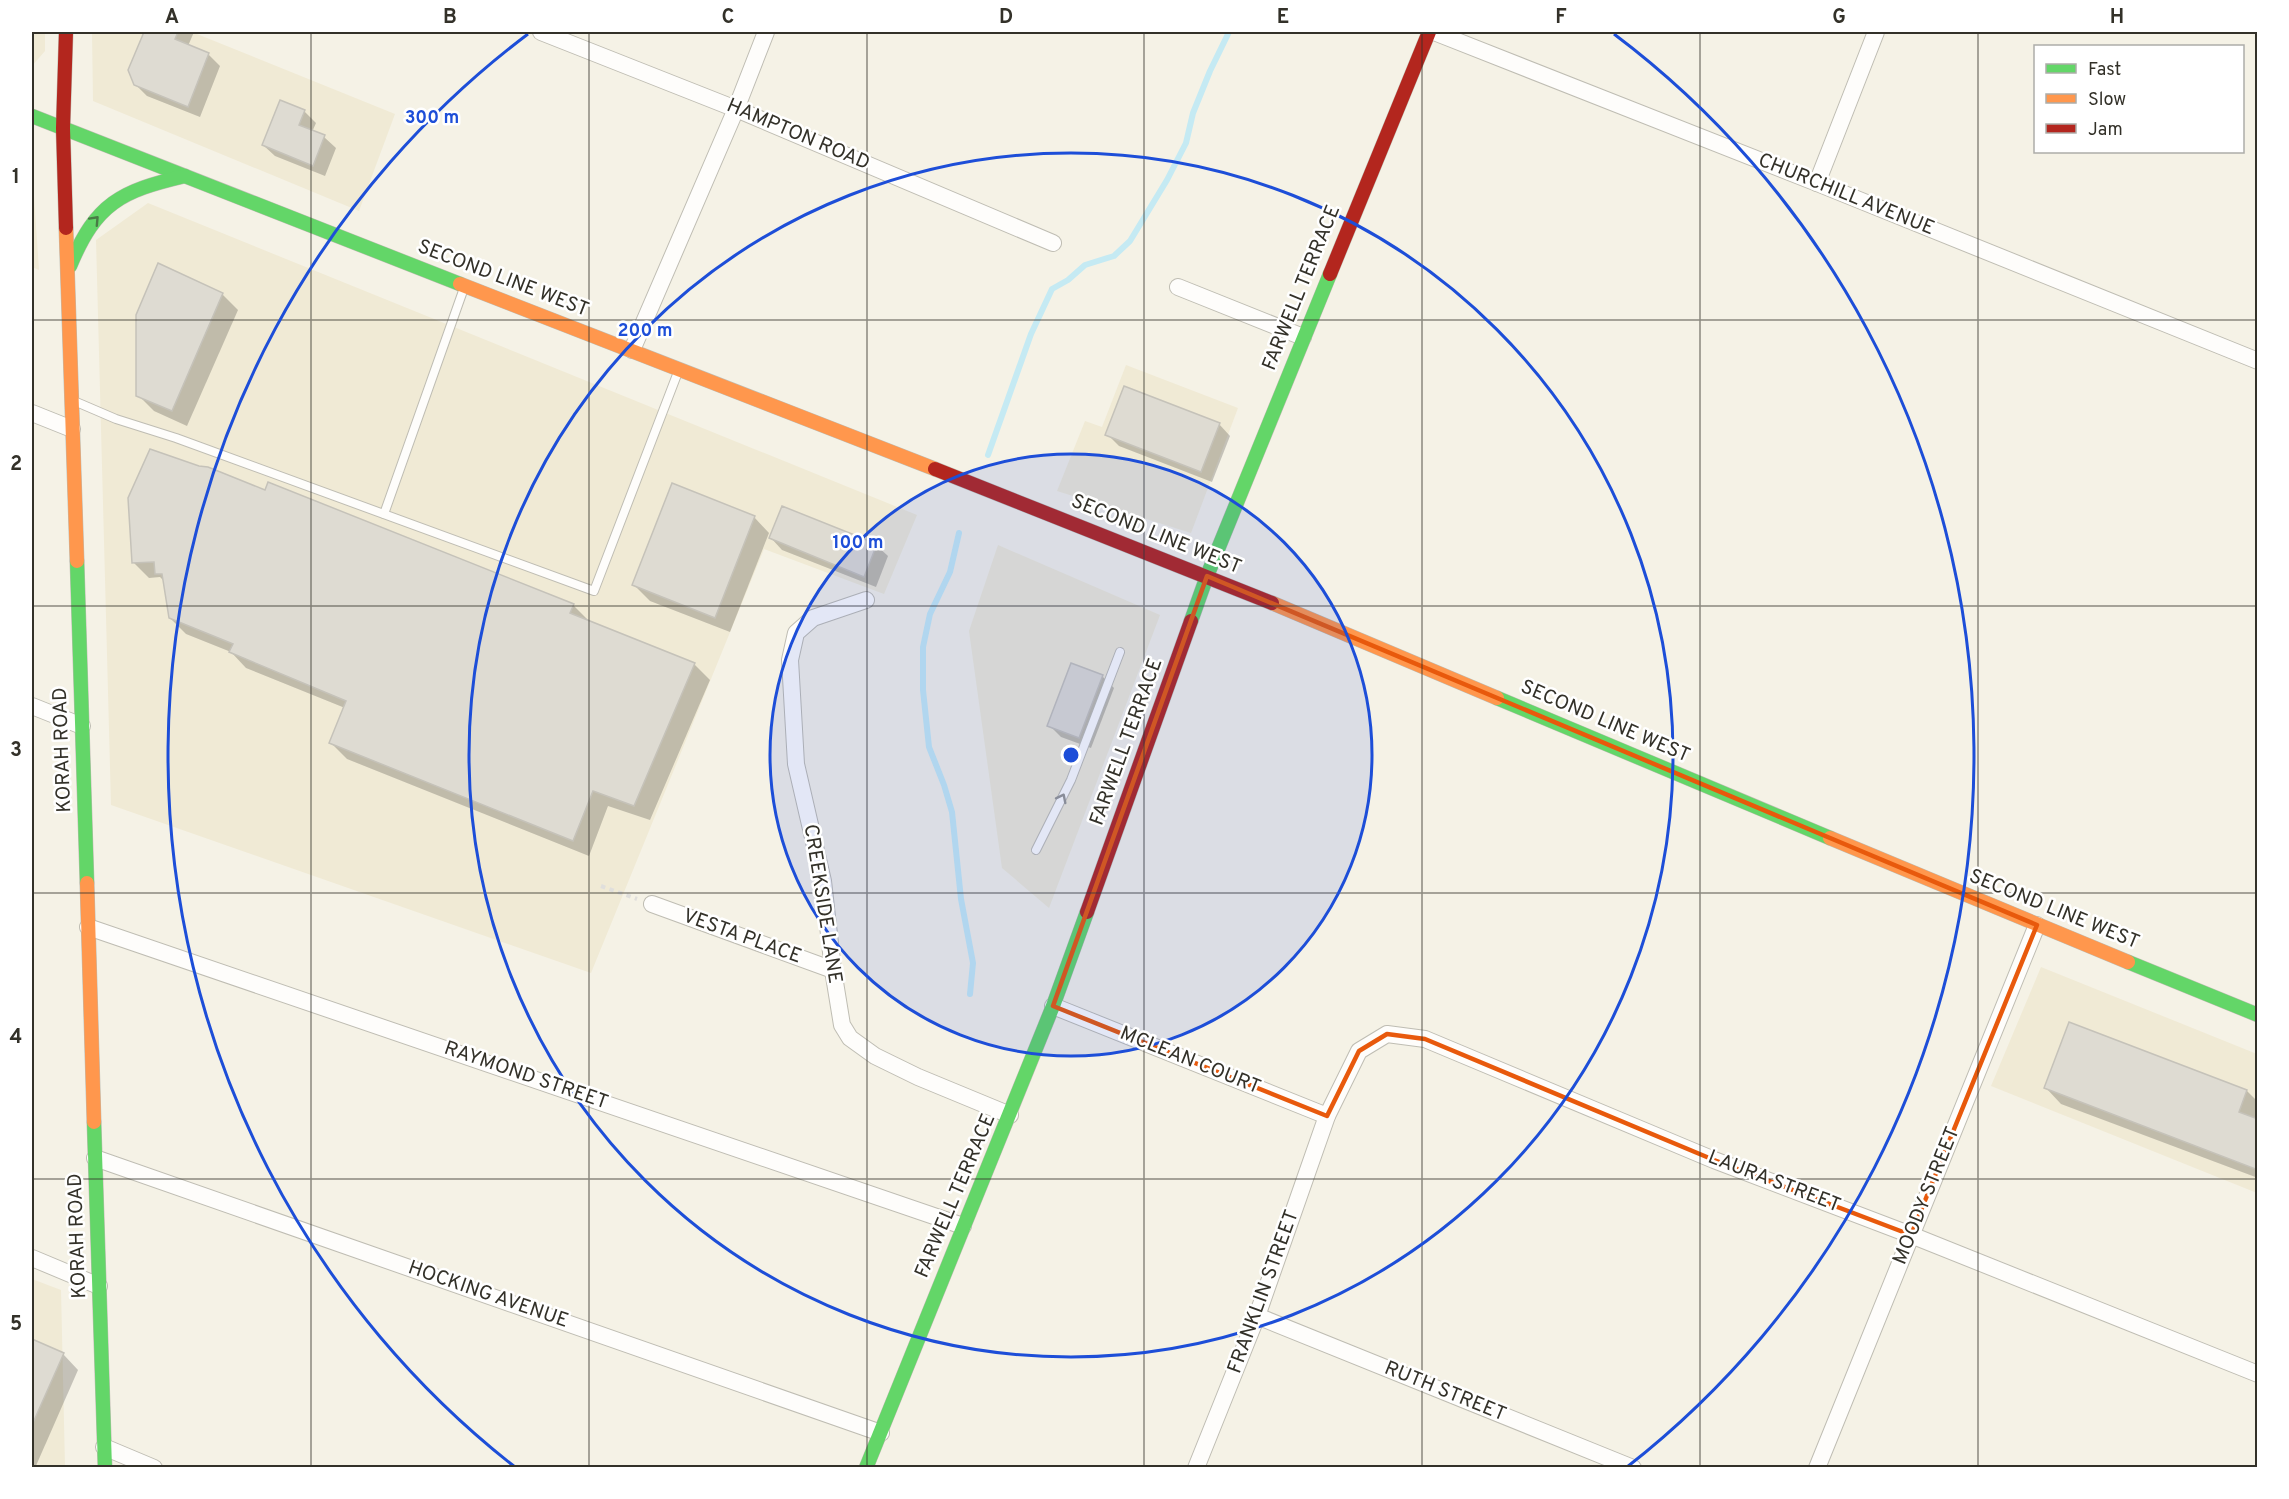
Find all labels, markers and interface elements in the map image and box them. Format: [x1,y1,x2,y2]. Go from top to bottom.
text: A [165,5,179,31]
text: B [443,5,457,31]
text: C [722,5,734,31]
text: D [999,5,1013,31]
text: E [1277,5,1289,31]
text: F [1555,5,1567,31]
text: G [1832,5,1846,31]
text: H [2110,5,2124,31]
legend [2034,45,2244,153]
text: Fast [2088,59,2121,82]
text: Slow [2088,89,2126,112]
street label: HAMPTON ROAD [722,93,874,177]
text: 300 m [405,107,459,130]
text: Jam [2088,119,2123,142]
street label: CHURCHILL AVENUE [1754,148,1938,242]
text: 1 [12,165,20,191]
street label: FARWELL TERRACE [1257,201,1347,375]
one-way arrow [88,216,99,227]
street label: SECOND LINE WEST [414,234,592,324]
text: 200 m [617,320,673,343]
text: 2 [10,452,22,478]
street label: SECOND LINE WEST [1067,489,1245,581]
text: 100 m [832,532,884,555]
street label: FARWELL TERRACE [1085,655,1169,829]
street label: SECOND LINE WEST [1516,675,1694,769]
street label: KORAH ROAD [48,687,78,813]
text: 3 [10,738,22,764]
centre of rings [1061,745,1081,765]
one-way arrow [1055,793,1067,804]
street label: CREEKSIDE LANE [797,822,847,986]
street label: SECOND LINE WEST [1965,864,2143,956]
street label: VESTA PLACE [679,904,805,970]
street label: MCLEAN COURT [1116,1021,1264,1101]
text: 4 [10,1025,22,1051]
street label: RAYMOND STREET [441,1036,611,1116]
street label: FARWELL TERRACE [910,1110,1002,1282]
street label: MOODY STREET [1888,1123,1966,1269]
street label: LAURA STREET [1704,1145,1844,1219]
street label: KORAH ROAD [63,1173,93,1299]
street label: FRANKLIN STREET [1222,1207,1306,1377]
street label: HOCKING AVENUE [404,1255,572,1335]
text: 5 [10,1312,22,1338]
street label: RUTH STREET [1380,1356,1510,1428]

